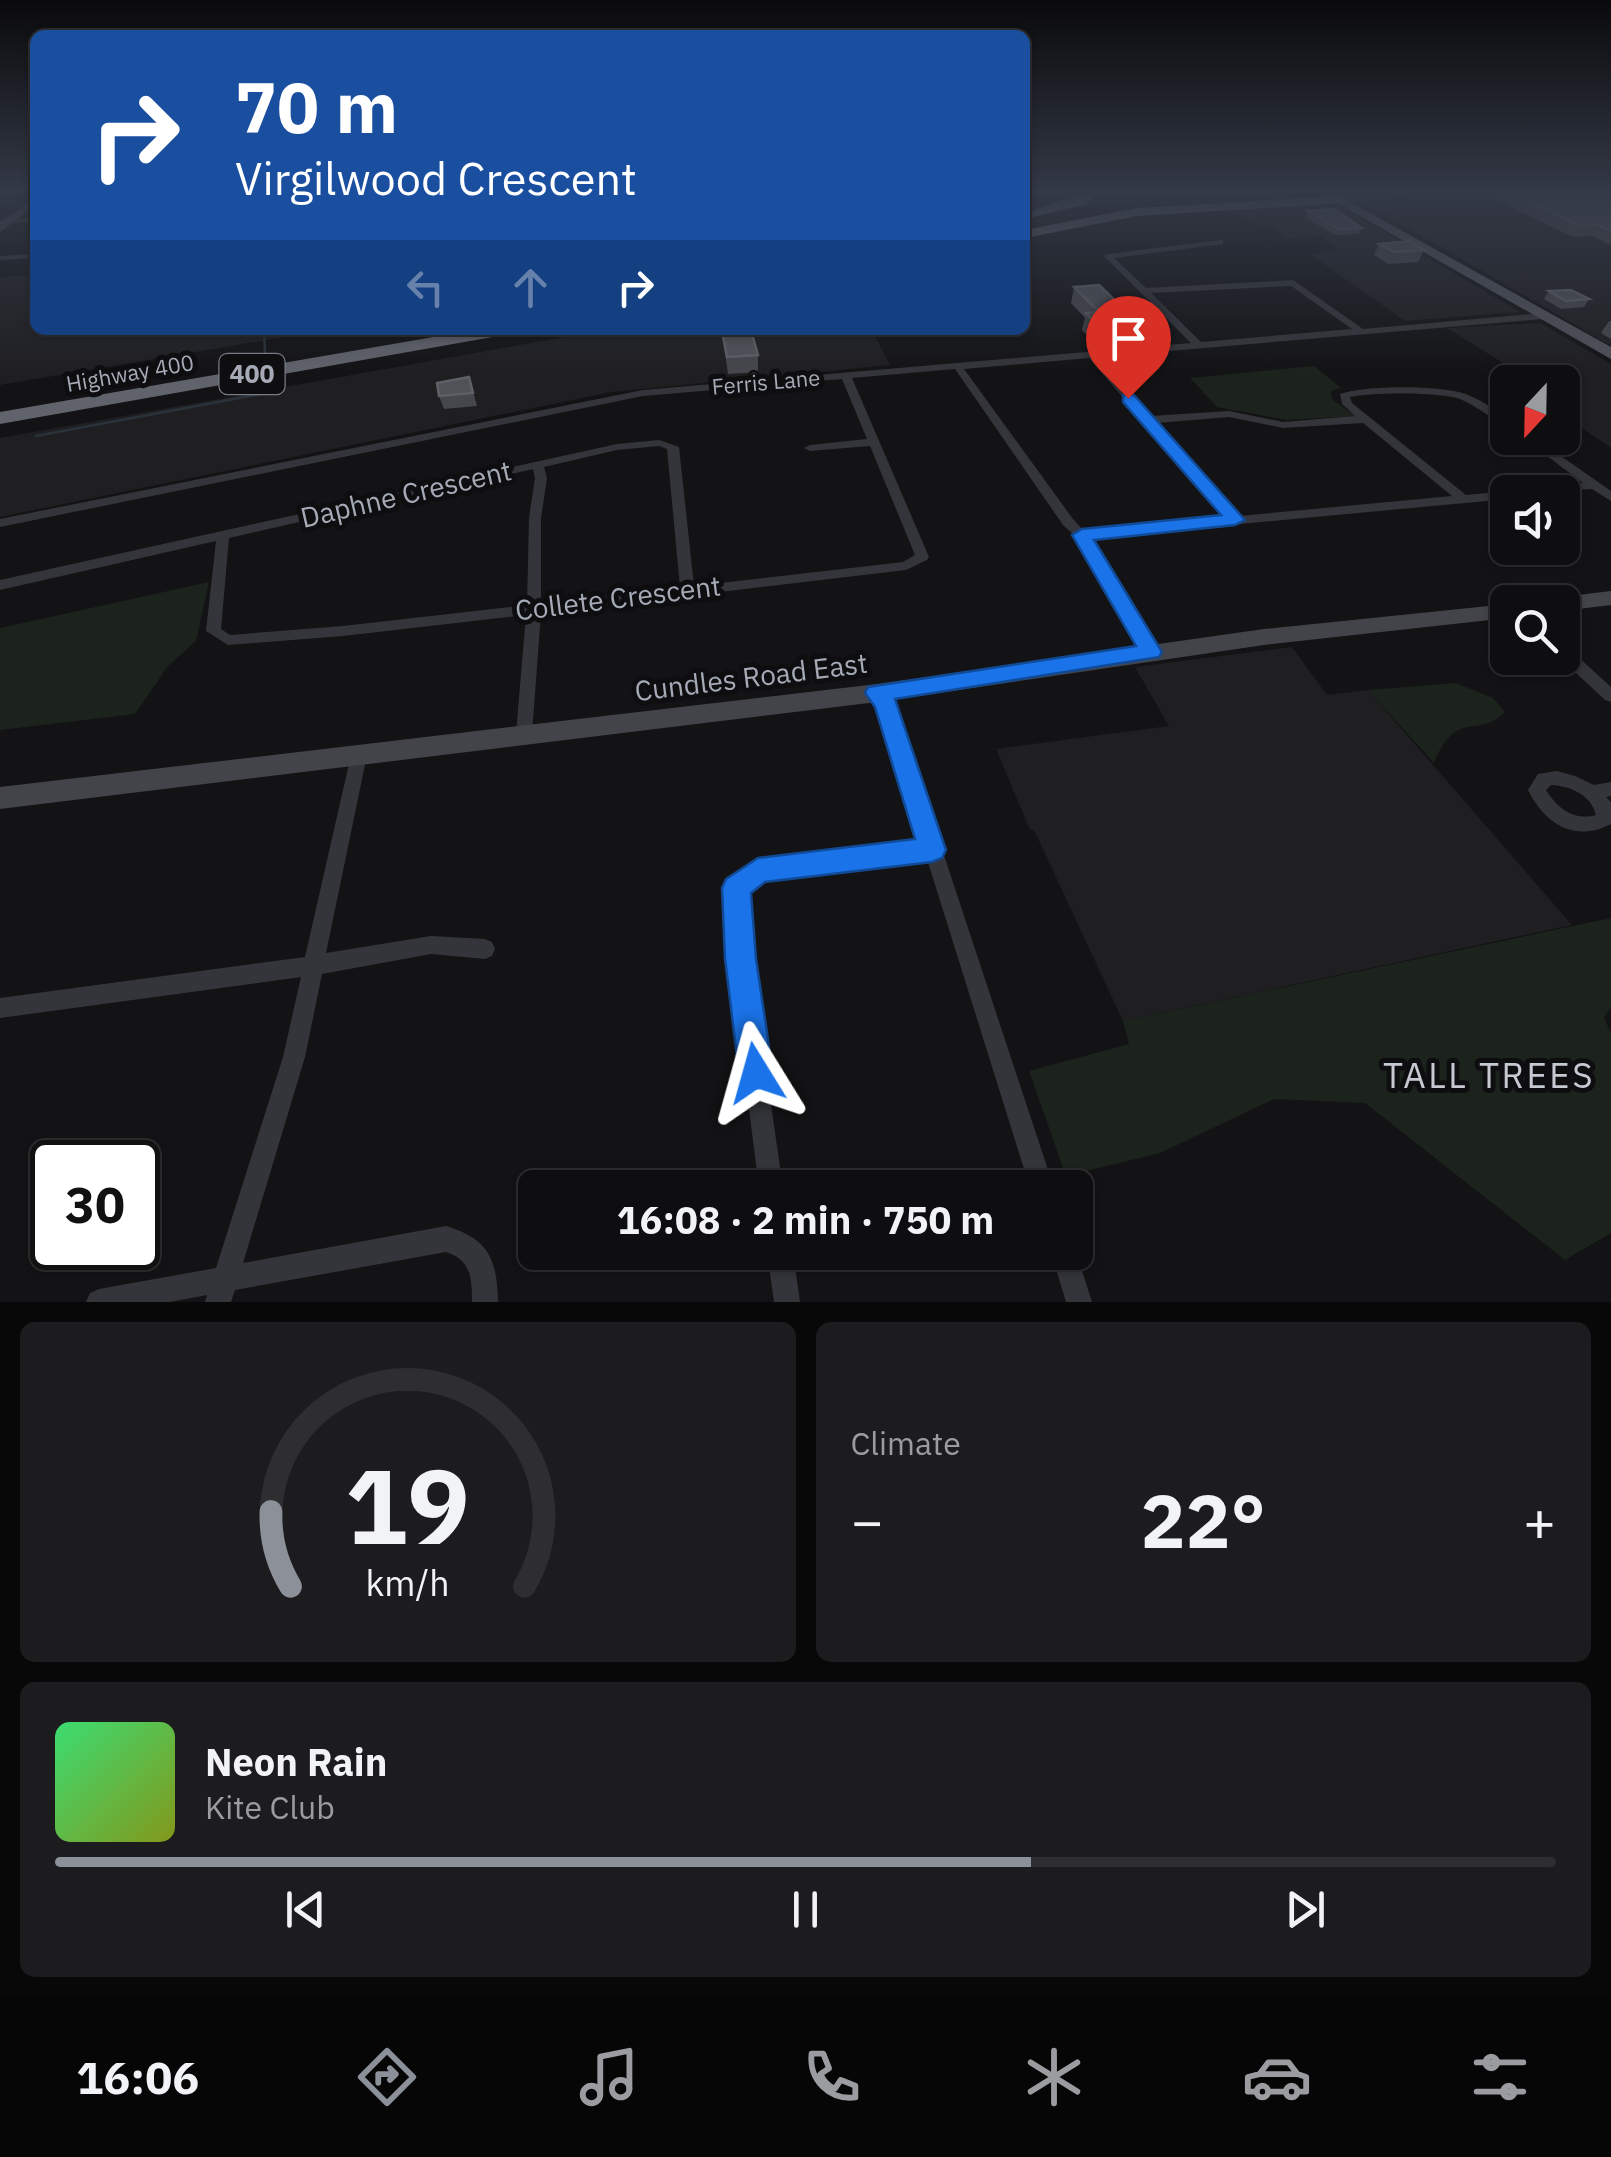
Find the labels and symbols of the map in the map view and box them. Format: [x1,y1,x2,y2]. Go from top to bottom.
pin [1086,296,1171,399]
street label: Highway 400 [64,347,196,398]
road number: 400 [220,354,284,394]
street label: Ferris Lane [711,362,821,401]
north arrow [1490,365,1580,455]
street label: Daphne Crescent [297,451,515,536]
street label: Collete Crescent [513,567,723,628]
street label: Cundles Road East [632,644,869,709]
position arrow [704,1021,808,1125]
district label: TALL TREES [1383,1052,1595,1098]
speed limit sign: 30 [30,1140,160,1270]

